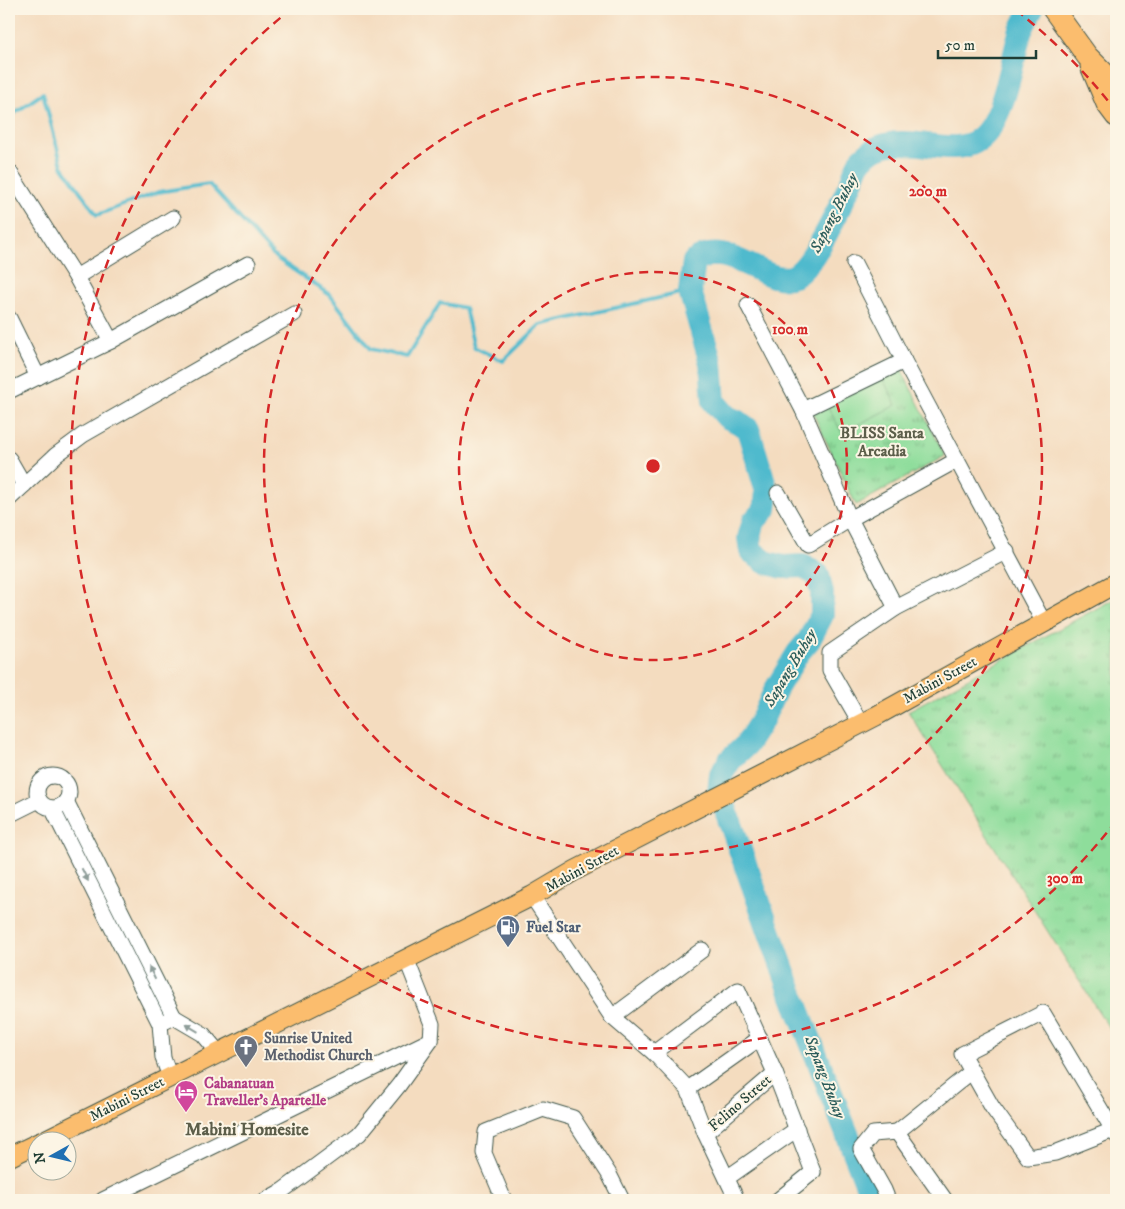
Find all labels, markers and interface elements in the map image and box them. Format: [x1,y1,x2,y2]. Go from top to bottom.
scale bar [938,28,1035,60]
text: 50 m [945,36,975,55]
water label: Sapang Buhay [805,168,863,257]
text: 200 m [909,182,948,201]
text: 100 m [772,320,809,339]
district label: BLISS Santa Arcadia [840,423,925,461]
centre of rings [644,457,662,475]
water label: Sapang Buhay [759,624,822,711]
street label: Mabini Street [900,652,980,708]
street label: Mabini Street [542,841,622,897]
one-way arrow [81,868,89,882]
text: 300 m [1047,869,1084,888]
fuel station icon: Fuel Star [495,914,521,948]
place label: Fuel Star [526,918,581,937]
one-way arrow [148,966,156,980]
one-way arrow [185,1023,198,1032]
place label: Sunrise United Methodist Church [264,1029,373,1065]
water label: Sapang Buhay [800,1032,851,1123]
church icon: Sunrise United Methodist Church [233,1034,259,1068]
street label: Felino Street [705,1070,776,1135]
street label: Mabini Street [86,1072,168,1126]
place label: Cabanatuan Traveller's Apartelle [203,1074,327,1110]
hotel icon: Cabanatuan Traveller's Apartelle [173,1079,199,1113]
district label: Mabini Homesite [185,1119,309,1141]
north arrow [28,1132,78,1182]
text: N [30,1150,50,1165]

